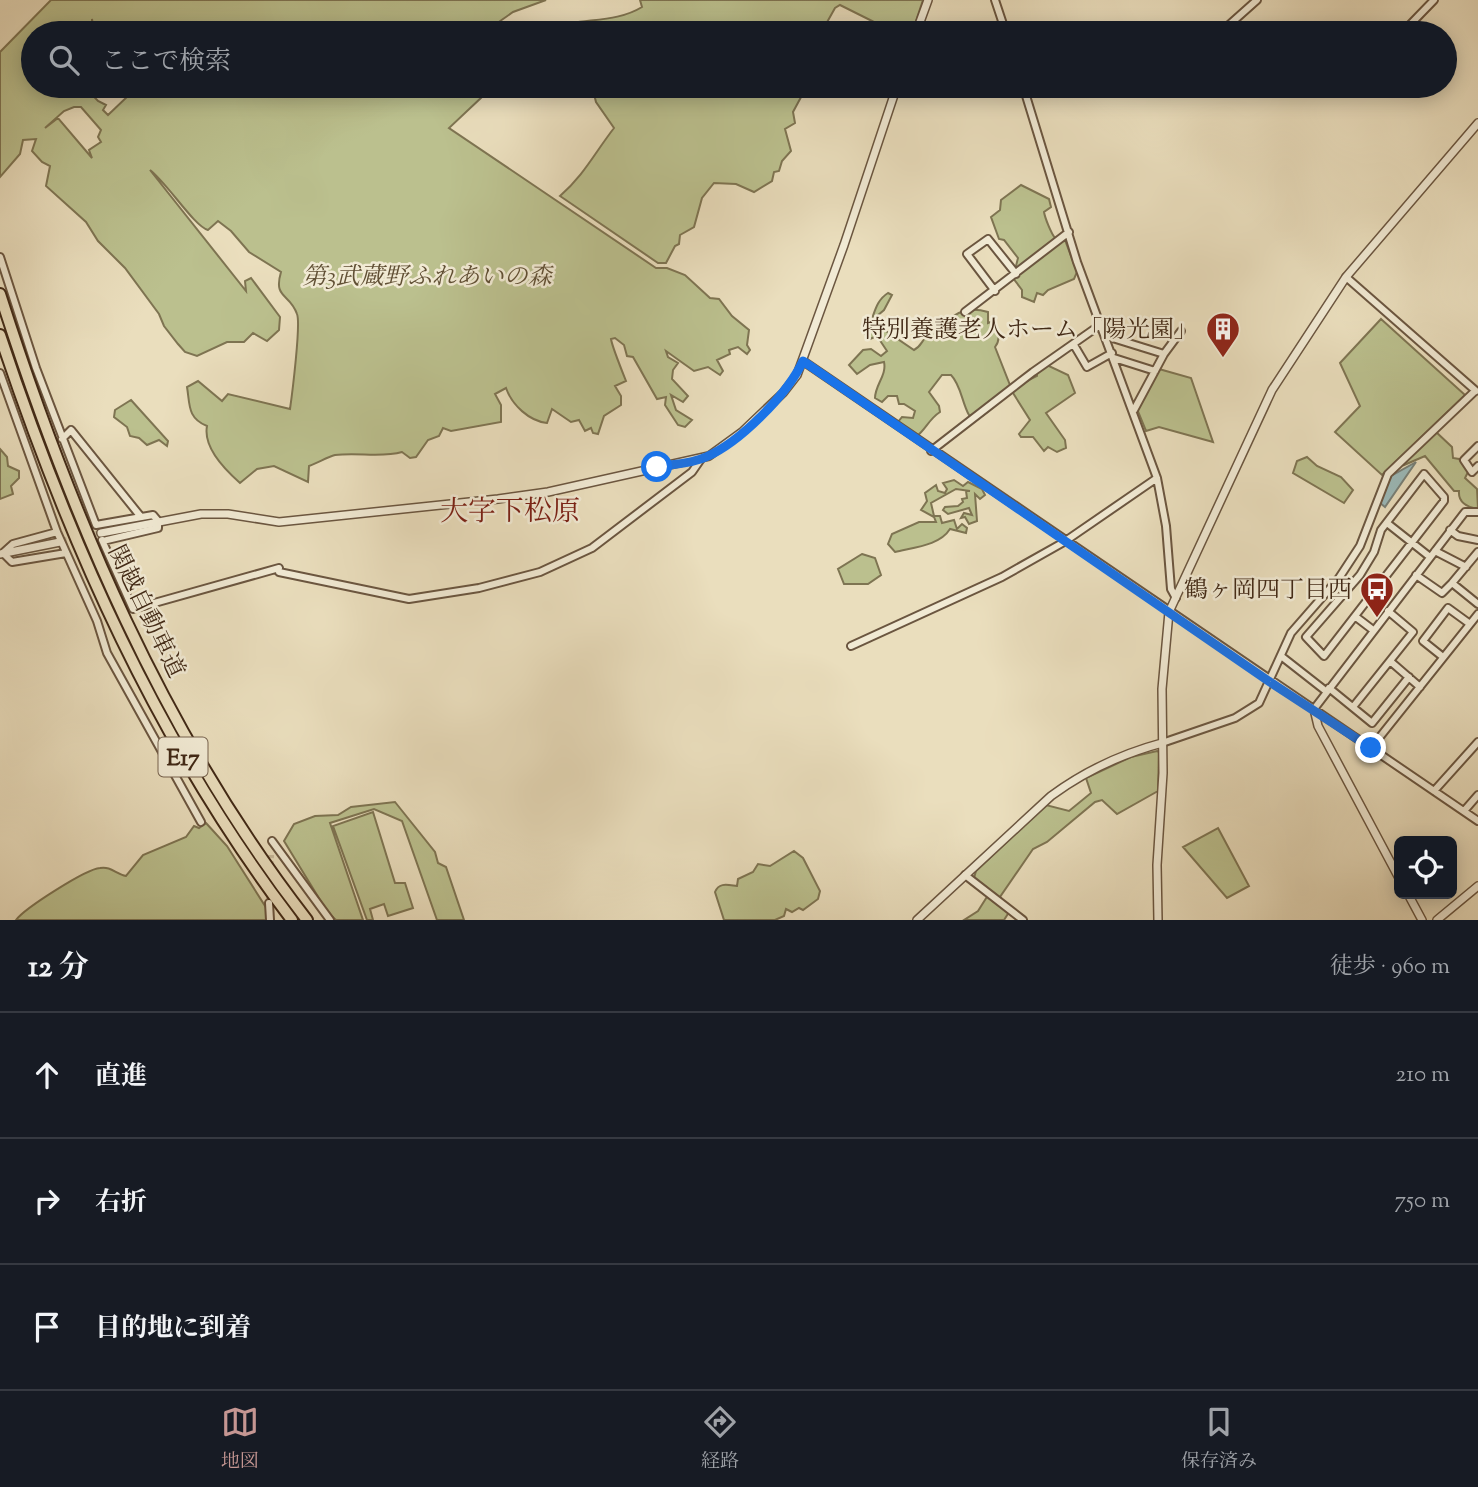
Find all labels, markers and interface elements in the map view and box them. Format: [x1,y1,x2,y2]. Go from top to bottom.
search box [21,21,1457,98]
icon: search [45,41,83,79]
text: ここで検索 [101,44,231,81]
park label: 第3武蔵野ふれあいの森 [302,261,555,295]
building icon: 特別養護老人ホーム「陽光園」 [1204,310,1242,359]
place label: 特別養護老人ホーム「陽光園」 [862,314,1198,348]
route start [641,451,672,482]
district label: 大字下松原 [440,493,580,533]
street label: 関越自動車道 [98,540,192,684]
bus stop icon: 鶴ヶ岡四丁目西 [1358,570,1396,619]
place label: 鶴ヶ岡四丁目西 [1184,574,1352,608]
route end [1355,732,1386,763]
road number: E17 [158,737,208,776]
map controls [1394,836,1457,899]
button: locate [1394,836,1457,899]
text: 12 分 [28,947,89,990]
text: 徒歩 · 960 m [1330,951,1450,984]
icon: ahead [28,1056,66,1094]
text: 直進 [95,1059,147,1096]
text: 210 m [1396,1059,1450,1092]
icon: right [28,1182,66,1220]
text: 右折 [95,1185,147,1222]
text: 750 m [1395,1185,1450,1218]
icon: arrive [28,1308,66,1346]
text: 目的地に到着 [95,1311,251,1348]
tab: 地図 [221,1403,259,1476]
tab: 経路 [701,1403,739,1476]
tab: 保存済み [1181,1403,1257,1476]

